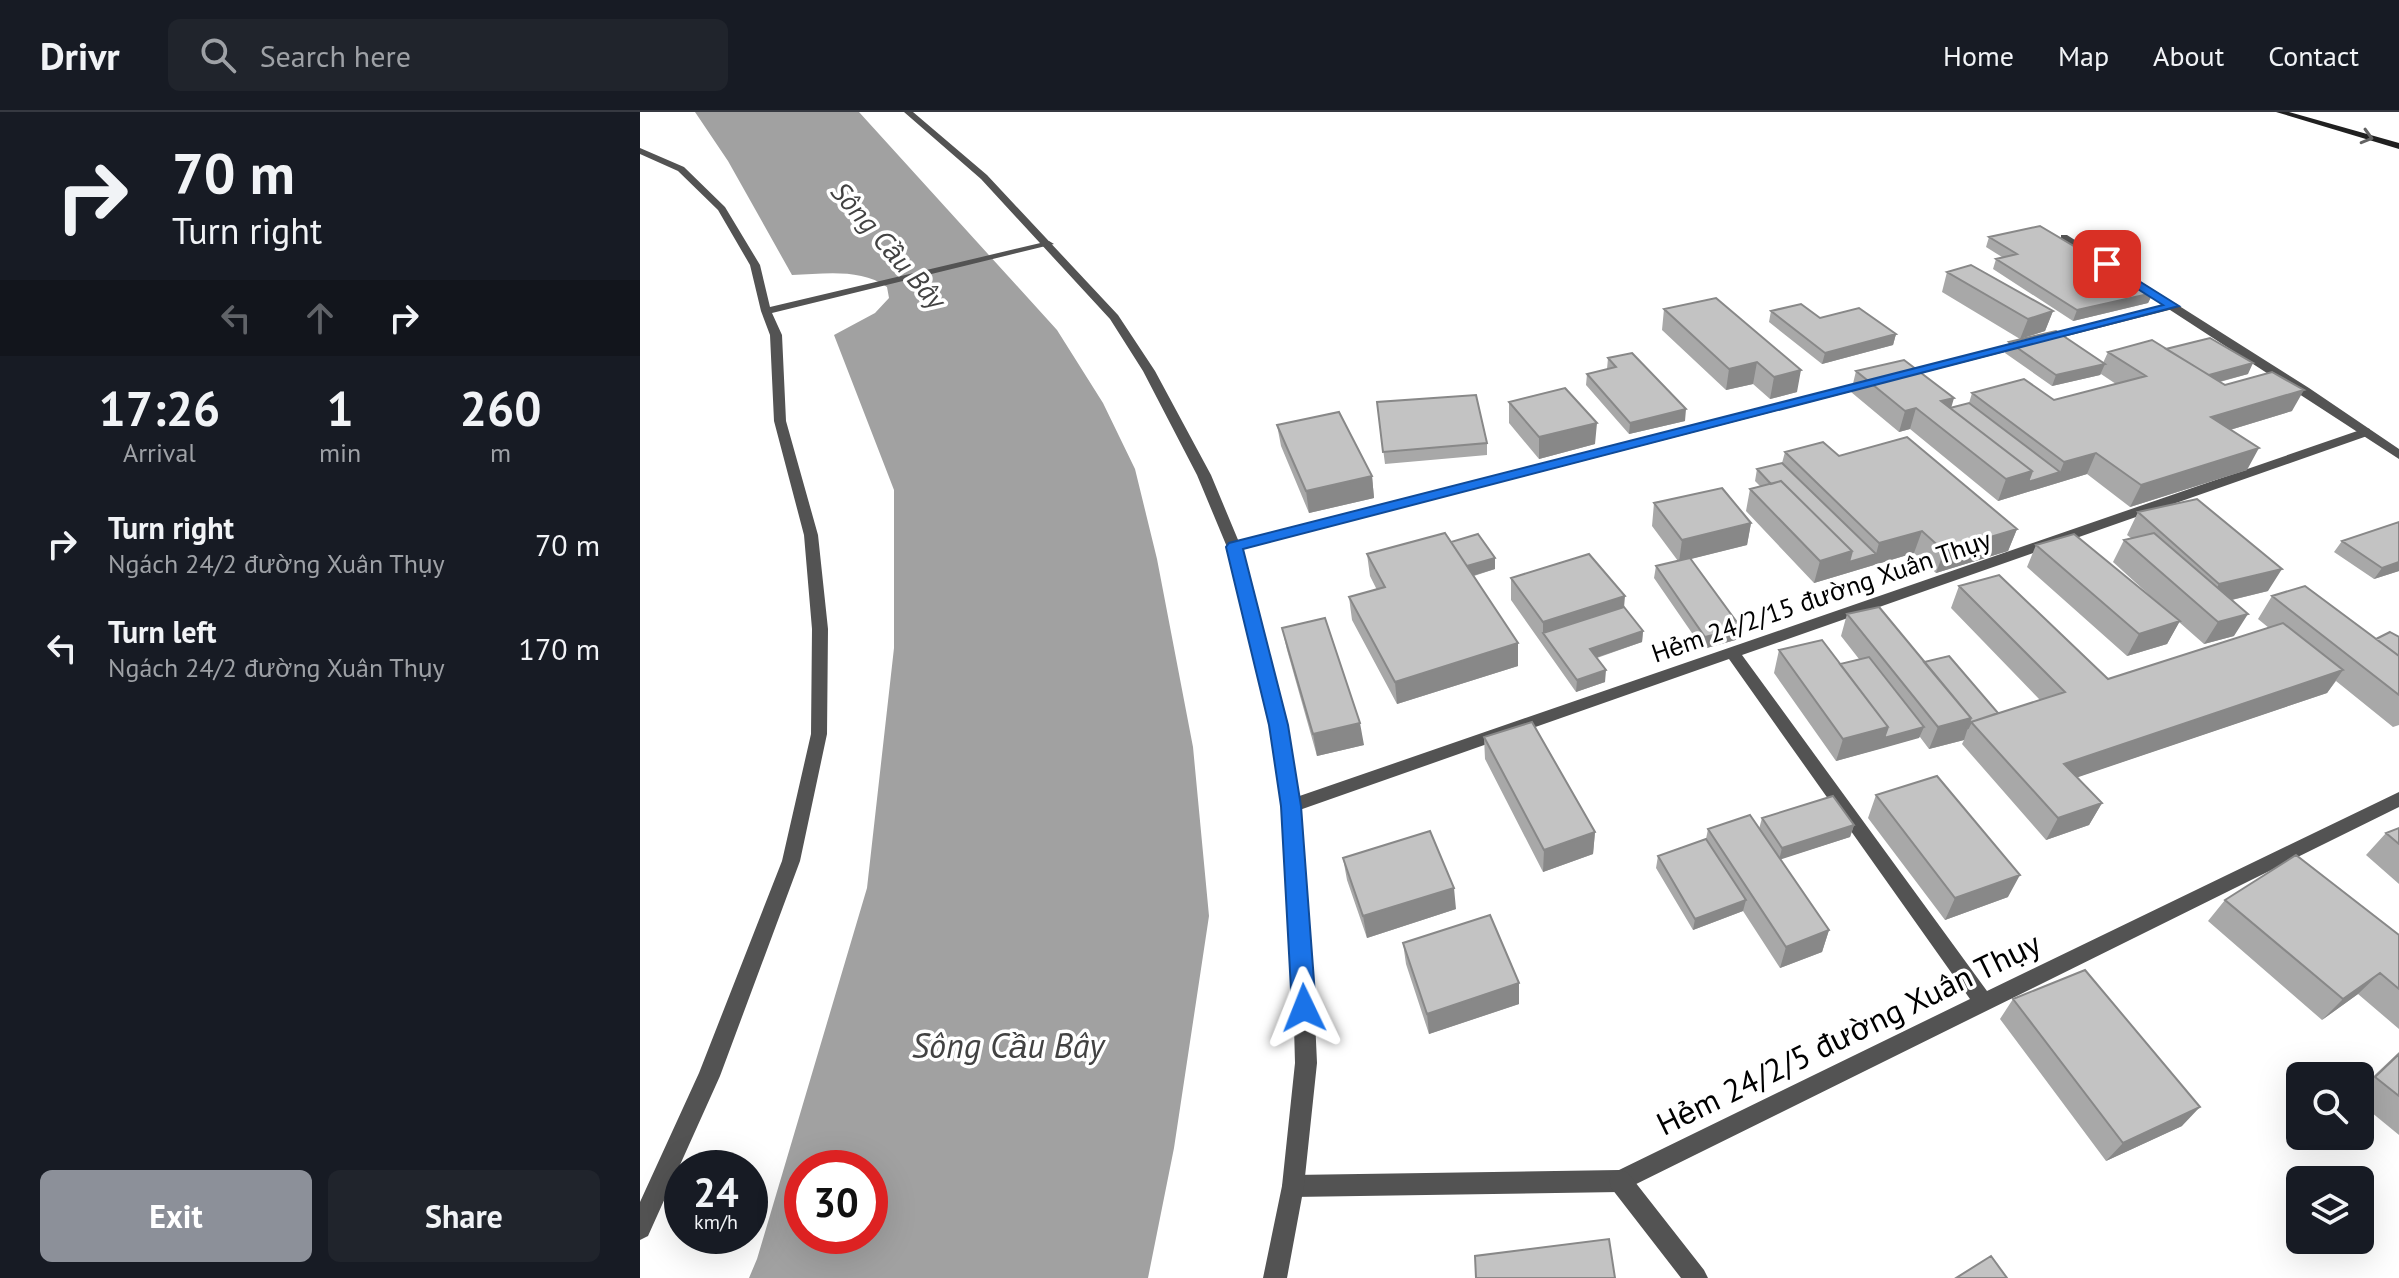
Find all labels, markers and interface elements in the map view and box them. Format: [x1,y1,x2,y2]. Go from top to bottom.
search box [168,19,728,91]
text: Drivr [40,31,120,80]
icon: search [196,33,240,77]
text: Search here [260,36,411,75]
text: Home [1943,37,2014,74]
text: Map [2058,37,2109,74]
text: About [2153,37,2224,74]
text: Contact [2268,37,2359,74]
one-way arrow [2359,127,2373,144]
text: 70 m [172,137,295,209]
icon: right [40,144,144,248]
water label: Sông Cầu Bây [823,173,956,318]
text: Turn right [172,207,322,254]
pin [2073,230,2141,298]
icon: arrive [2085,242,2129,286]
icon: left [214,296,258,340]
icon: ahead [298,296,342,340]
icon: right [382,296,426,340]
text: 17:26 [99,377,220,439]
text: 1 [326,377,354,439]
text: 260 [460,377,541,439]
text: Arrival [123,436,196,469]
text: min [319,436,361,469]
text: m [490,436,511,469]
text: Turn right [108,508,234,547]
icon: right [40,522,84,566]
street label: Hẻm 24/2/15 đường Xuân Thụy [1647,522,1995,670]
text: 70 m [535,525,600,564]
text: Ngách 24/2 đường Xuân Thụy [108,547,445,580]
text: Turn left [108,612,216,651]
icon: left [40,626,84,670]
text: 170 m [519,629,600,668]
text: Ngách 24/2 đường Xuân Thụy [108,651,445,684]
street label: Hẻm 24/2/5 đường Xuân Thụy [1649,922,2047,1144]
position arrow [1262,966,1346,1050]
water label: Sông Cầu Bây [912,1023,1106,1067]
map controls [2286,1062,2374,1254]
button: search [2286,1062,2374,1150]
speed limit sign: 30 [784,1150,888,1254]
text: 24 [693,1166,739,1218]
button: layers [2286,1166,2374,1254]
button: Exit [40,1170,312,1262]
button: Share [328,1170,600,1262]
text: km/h [694,1209,738,1235]

